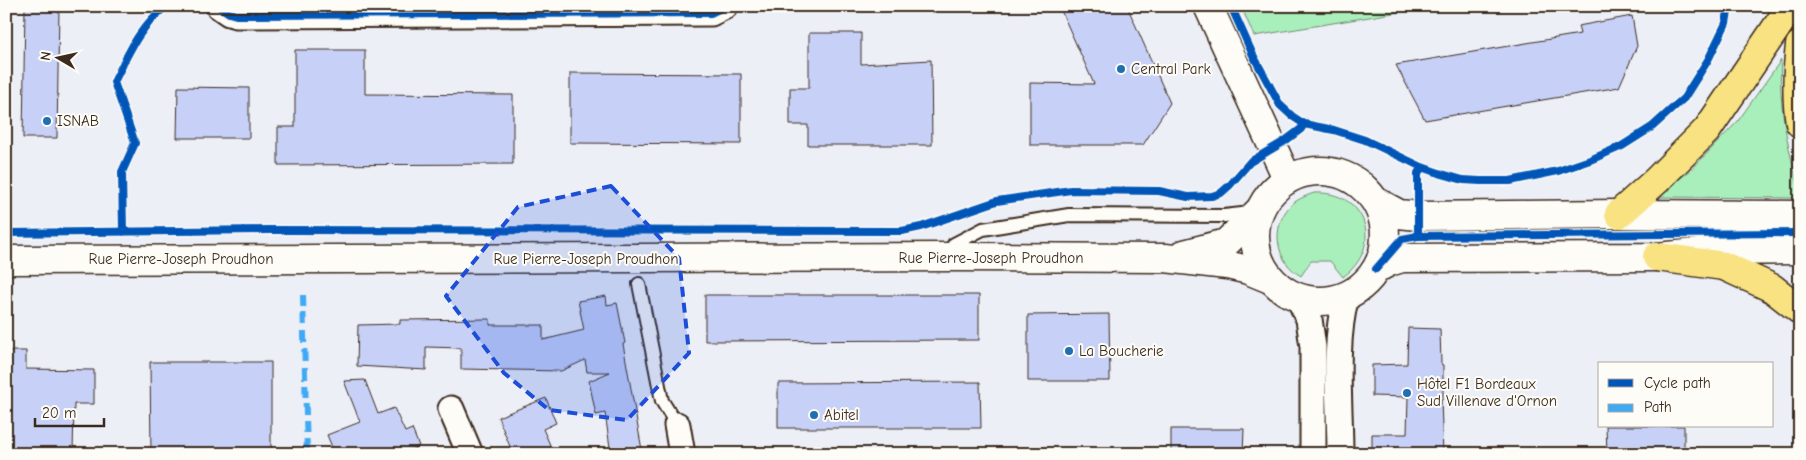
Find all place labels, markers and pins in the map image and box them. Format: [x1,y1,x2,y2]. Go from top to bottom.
place label: Central Park [1131,60,1211,78]
marker: Central Park [1115,63,1127,75]
place label: ISNAB [57,112,99,130]
marker: ISNAB [41,115,53,127]
place label: La Boucherie [1079,342,1164,360]
marker: La Boucherie [1063,345,1075,357]
place label: Hôtel F1 Bordeaux Sud Villenave d'Ornon [1417,375,1557,410]
marker: Hôtel F1 Bordeaux Sud Villenave d'Ornon [1401,387,1413,399]
place label: Abitel [824,406,859,424]
marker: Abitel [808,409,820,421]

